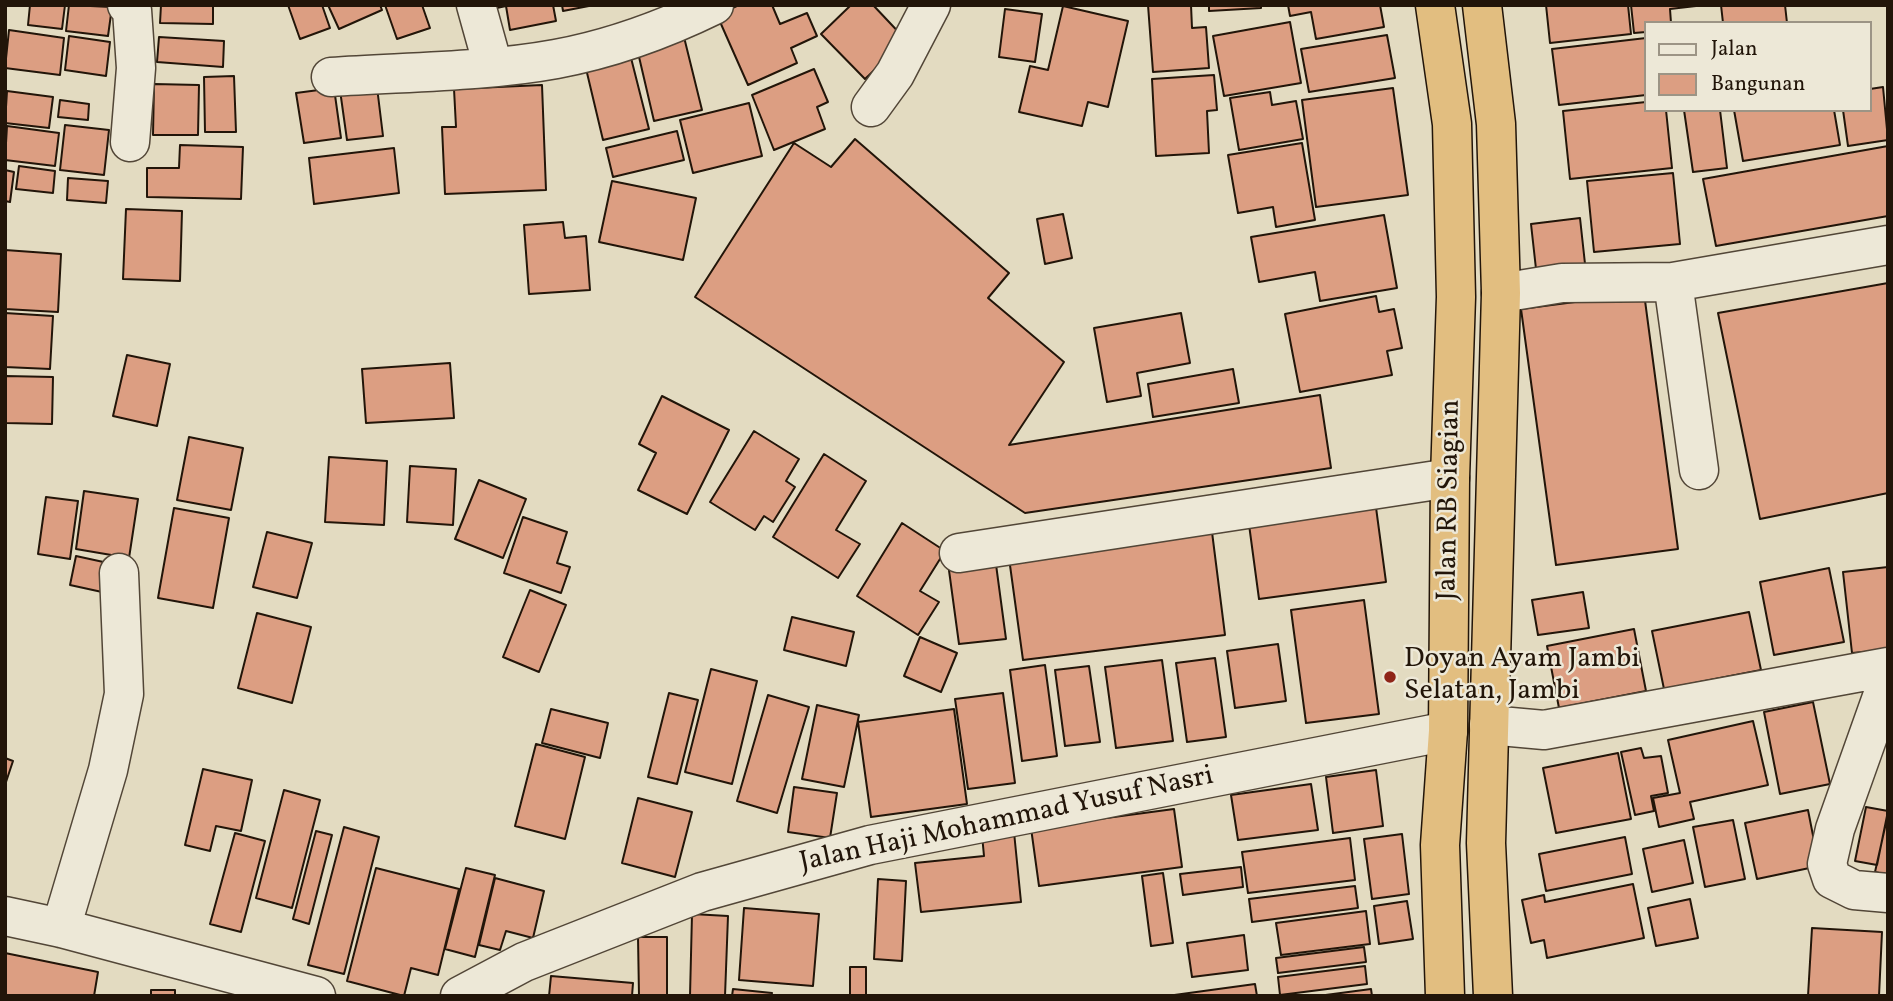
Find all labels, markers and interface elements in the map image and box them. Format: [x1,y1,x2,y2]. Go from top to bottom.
legend [1644,21,1872,112]
text: Jalan [1711,35,1758,64]
text: Bangunan [1711,70,1805,99]
street label: Jalan RB Siagian [1432,399,1470,601]
place label: Doyan Ayam Jambi Selatan, Jambi [1404,644,1640,710]
marker: Doyan Ayam Jambi Selatan, Jambi [1382,669,1398,685]
street label: Jalan Haji Mohammad Yusuf Nasri [797,761,1217,881]

